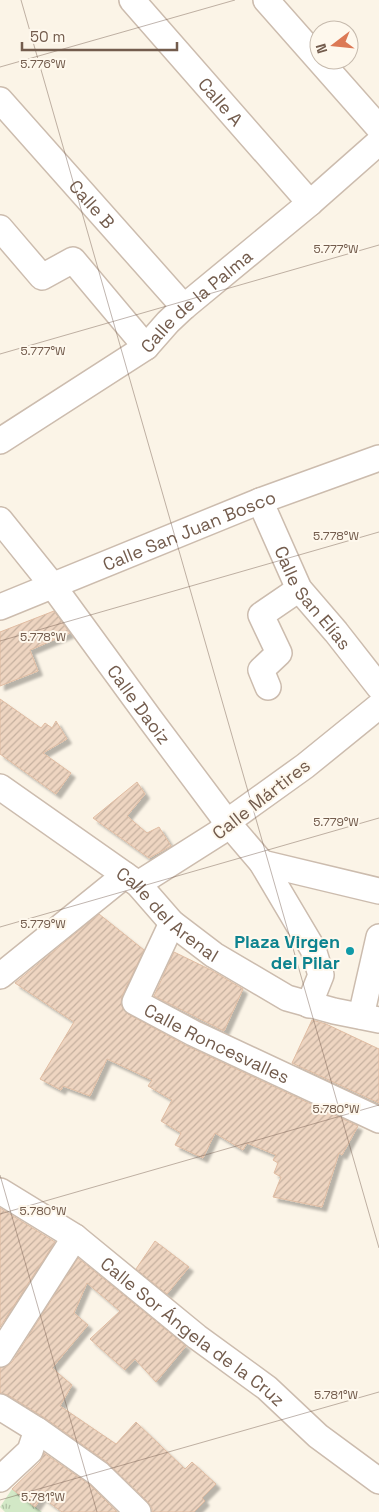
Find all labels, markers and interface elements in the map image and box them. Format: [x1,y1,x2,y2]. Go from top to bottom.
scale bar [22,20,178,52]
north arrow [309,20,359,70]
text: 50 m [30,27,65,46]
text: N [312,42,331,56]
text: 5.776°W [20,56,66,72]
street label: Calle A [194,72,248,131]
street label: Calle B [64,175,120,233]
text: 5.777°W [313,241,359,257]
street label: Calle de la Palma [135,244,257,357]
text: 5.777°W [20,343,66,359]
street label: Calle San Juan Bosco [99,485,279,576]
text: 5.778°W [313,528,359,544]
street label: Calle San Elías [270,542,357,654]
text: 5.778°W [20,629,66,645]
street label: Calle Daoiz [103,660,176,749]
street label: Calle Mártires [207,754,315,844]
text: 5.779°W [313,814,359,830]
street label: Calle del Arenal [112,861,223,967]
text: 5.779°W [20,916,66,932]
place label: Plaza Virgen del Pilar [234,930,340,974]
marker: Plaza Virgen del Pilar [344,945,356,957]
street label: Calle Roncesvalles [140,998,293,1088]
text: 5.780°W [313,1101,360,1117]
text: 5.780°W [20,1203,67,1219]
street label: Calle Sor Ángela de la Cruz [96,1251,290,1411]
text: 5.781°W [314,1387,359,1403]
text: 5.781°W [21,1489,66,1505]

